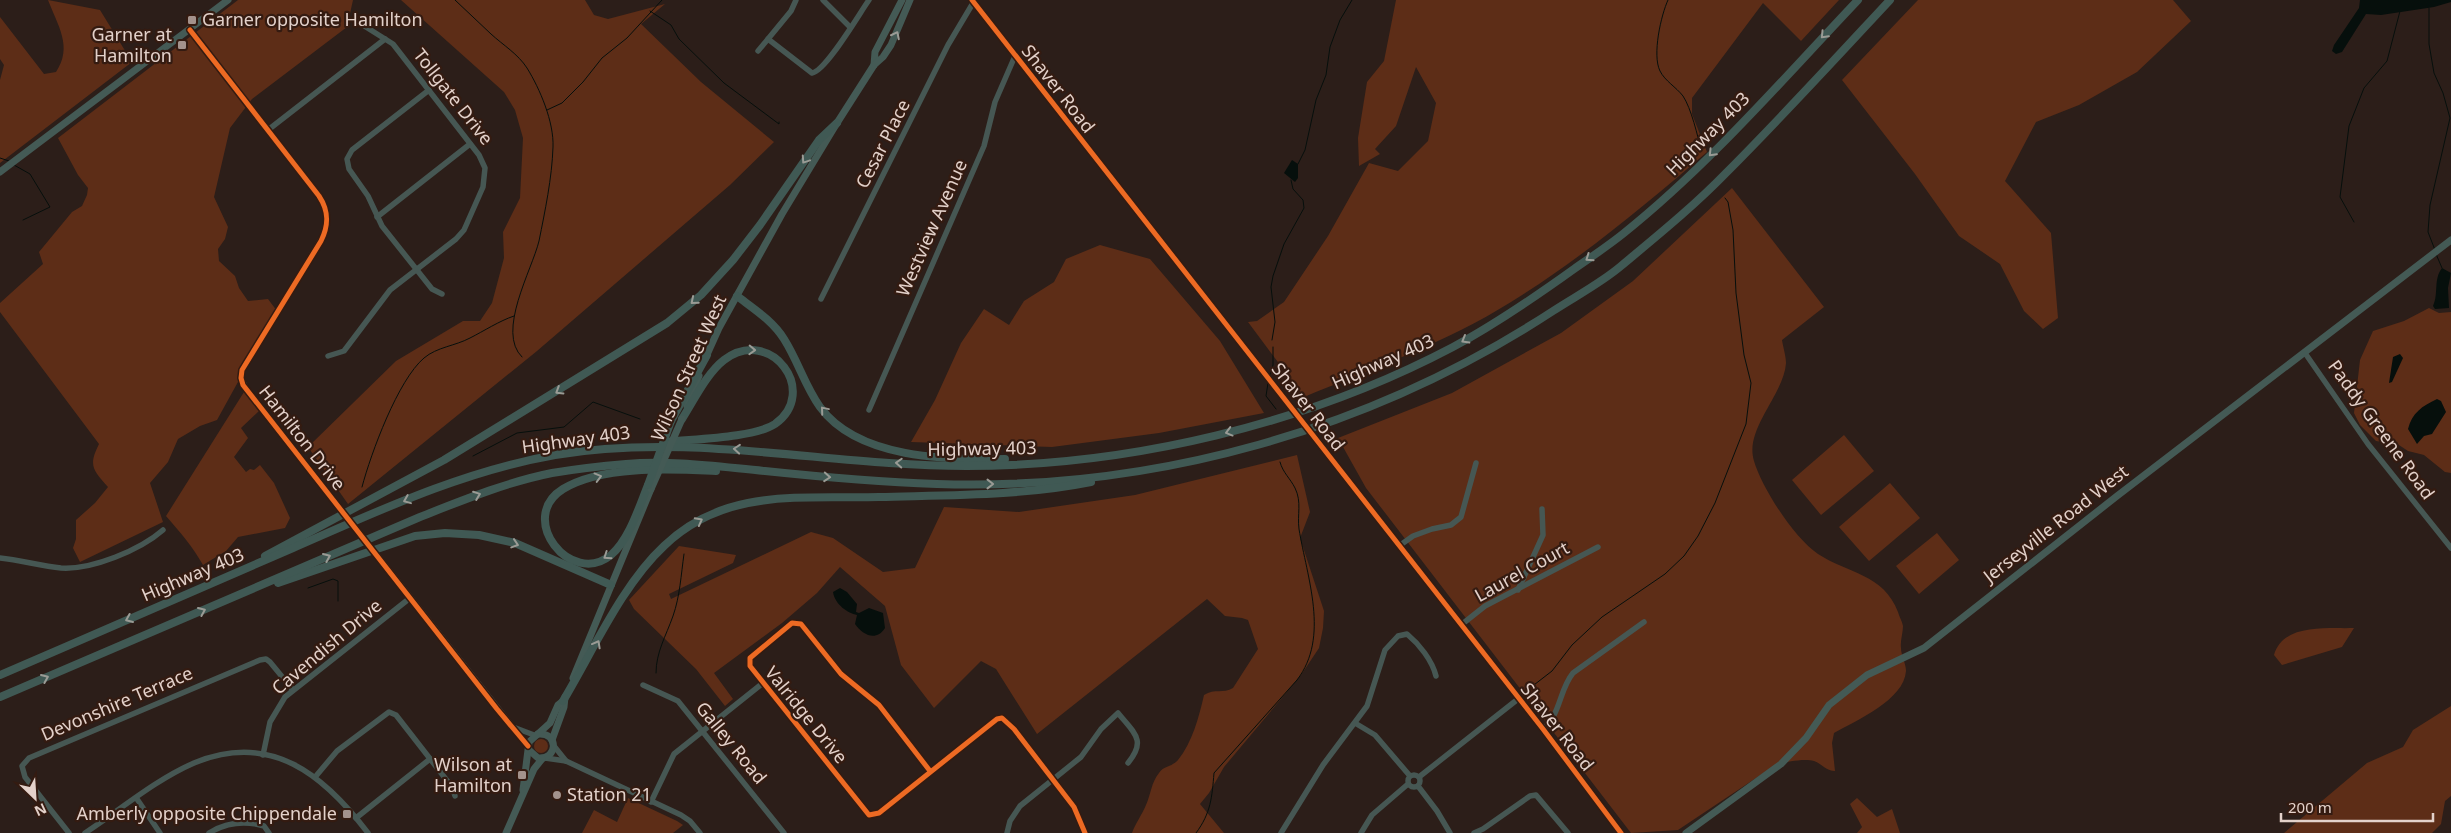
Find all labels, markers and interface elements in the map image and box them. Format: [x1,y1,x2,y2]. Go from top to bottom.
place label: Garner opposite Hamilton [202,7,423,31]
marker: Garner opposite Hamilton [186,14,198,26]
place label: Garner at Hamilton [91,22,172,67]
one-way arrow [1821,30,1830,39]
one-way arrow [890,31,900,40]
marker: Garner at Hamilton [176,39,188,51]
street label: Shaver Road [1017,39,1101,137]
street label: Tollgate Drive [409,43,499,149]
street label: Highway 403 [1660,86,1754,180]
street label: Cesar Place [849,95,915,192]
one-way arrow [1709,147,1718,156]
one-way arrow [802,154,811,164]
street label: Westview Avenue [890,155,972,300]
one-way arrow [1585,252,1595,261]
street label: Wilson Street West [645,290,731,445]
one-way arrow [690,295,699,304]
street label: Highway 403 [1328,328,1437,394]
one-way arrow [1462,333,1471,343]
one-way arrow [748,345,756,356]
street label: Paddy Greene Road [2323,355,2441,504]
street label: Shaver Road [1267,357,1351,455]
street label: Hamilton Drive [254,380,351,495]
one-way arrow [555,384,564,394]
one-way arrow [821,407,829,416]
street label: Highway 403 [520,420,632,458]
one-way arrow [1225,426,1233,436]
street label: Highway 403 [927,435,1037,461]
one-way arrow [732,444,740,455]
one-way arrow [894,458,902,469]
street label: Jerseyville Road West [1976,459,2133,589]
one-way arrow [824,471,832,482]
one-way arrow [593,472,602,483]
one-way arrow [986,479,994,489]
one-way arrow [472,491,481,501]
one-way arrow [403,493,412,504]
one-way arrow [694,517,703,527]
street label: Laurel Court [1470,535,1573,607]
one-way arrow [511,538,519,548]
street label: Highway 403 [138,542,248,606]
one-way arrow [603,550,613,559]
one-way arrow [322,553,331,564]
street label: Cavendish Drive [266,593,386,699]
one-way arrow [197,607,206,618]
one-way arrow [125,613,134,624]
one-way arrow [591,640,601,649]
street label: Devonshire Terrace [37,660,196,746]
street label: Valridge Drive [760,661,853,768]
one-way arrow [40,673,49,684]
street label: Shaver Road [1516,677,1600,775]
street label: Galley Road [691,696,772,789]
place label: Wilson at Hamilton [434,752,512,797]
marker: Wilson at Hamilton [516,769,528,781]
north arrow [10,773,60,823]
place label: Station 21 [567,782,652,806]
marker: Station 21 [551,789,563,801]
scale bar [2281,790,2434,822]
text: 200 m [2288,797,2332,817]
text: N [32,799,50,821]
place label: Amberly opposite Chippendale [76,801,337,825]
marker: Amberly opposite Chippendale [341,808,353,820]

